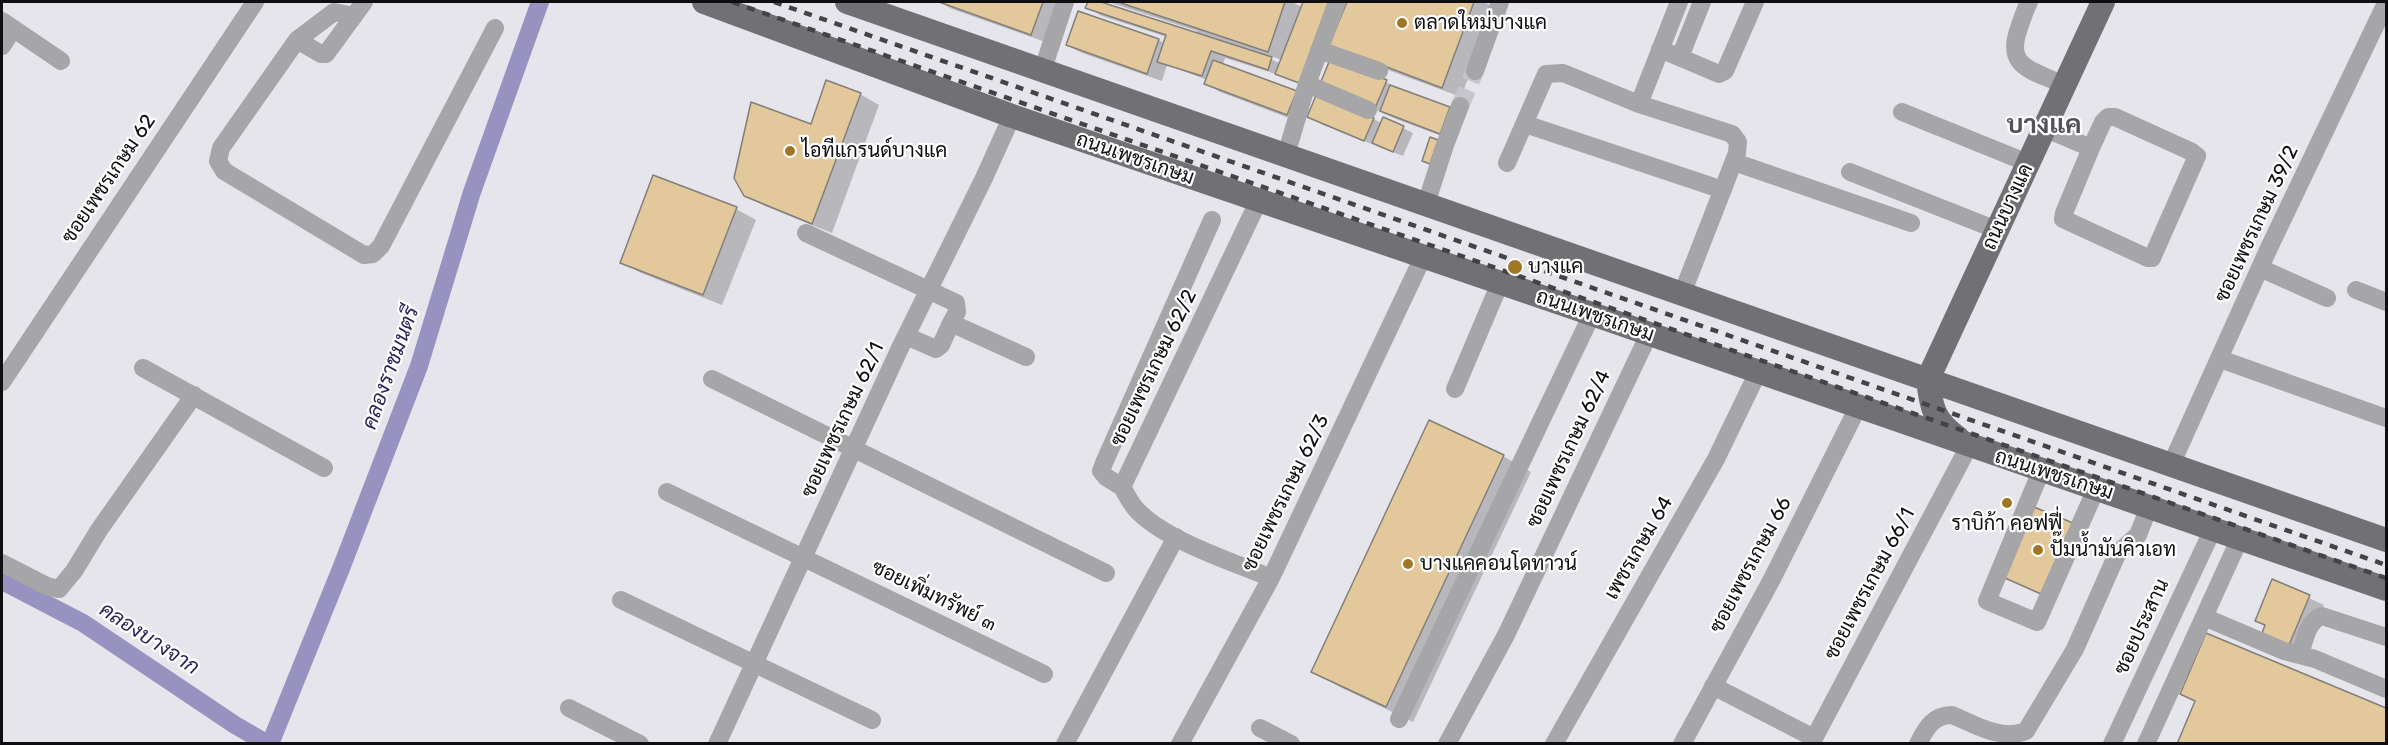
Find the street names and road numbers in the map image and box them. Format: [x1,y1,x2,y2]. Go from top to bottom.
street label: ซอยเพชรเกษม 62 [57,110,161,248]
street label: ถนนเพชรเกษม [1073,128,1197,190]
street label: ซอยเพชรเกษม 39/2 [2210,142,2304,306]
street label: ถนนบางแค [1978,160,2038,254]
street label: ถนนเพชรเกษม [1533,285,1657,347]
street label: ซอยเพชรเกษม 62/2 [1106,286,1202,450]
street label: ซอยเพชรเกษม 62/1 [797,339,889,501]
street label: ซอยเพชรเกษม 62/4 [1522,366,1616,532]
street label: ซอยเพชรเกษม 62/3 [1238,411,1334,575]
street label: ถนนเพชรเกษม [1992,445,2116,505]
street label: เพชรเกษม 64 [1600,492,1678,604]
street label: ซอยเพชรเกษม 66 [1705,493,1797,637]
street label: ซอยเพชรเกษม 66/1 [1820,504,1920,664]
street label: ซอยเพิ่มทรัพย์ ๓ [868,555,1000,637]
street label: ซอยประสาน [2109,575,2175,679]

